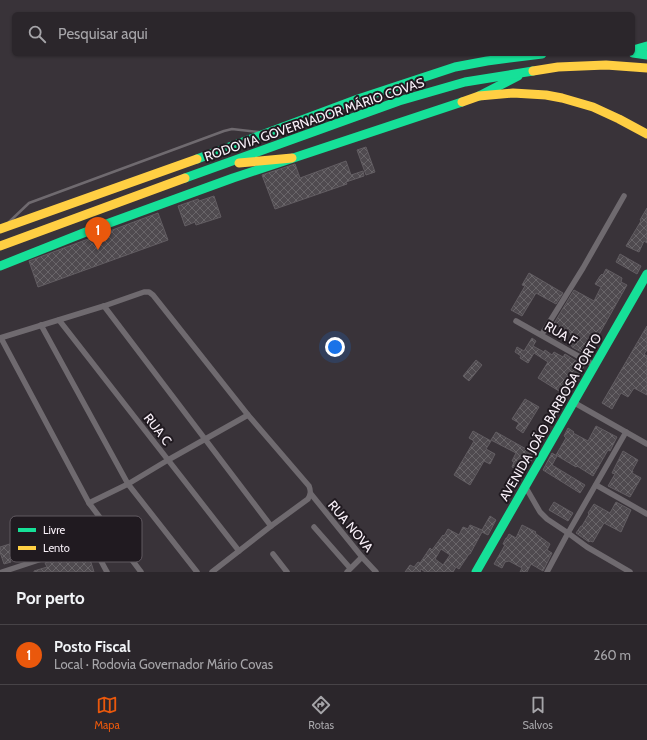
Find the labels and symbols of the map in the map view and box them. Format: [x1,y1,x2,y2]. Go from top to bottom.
street label: RODOVIA GOVERNADOR MÁRIO COVAS [202,73,426,164]
pin: 1 [85,217,111,250]
street label: RUA F [542,317,580,349]
street label: AVENIDA JOÃO BARBOSA PORTO [495,330,605,504]
your location [325,337,345,357]
street label: RUA C [141,410,175,448]
street label: RUA NOVA [325,497,377,555]
legend [10,516,142,562]
text: Livre [43,523,66,537]
text: Lento [43,541,70,555]

